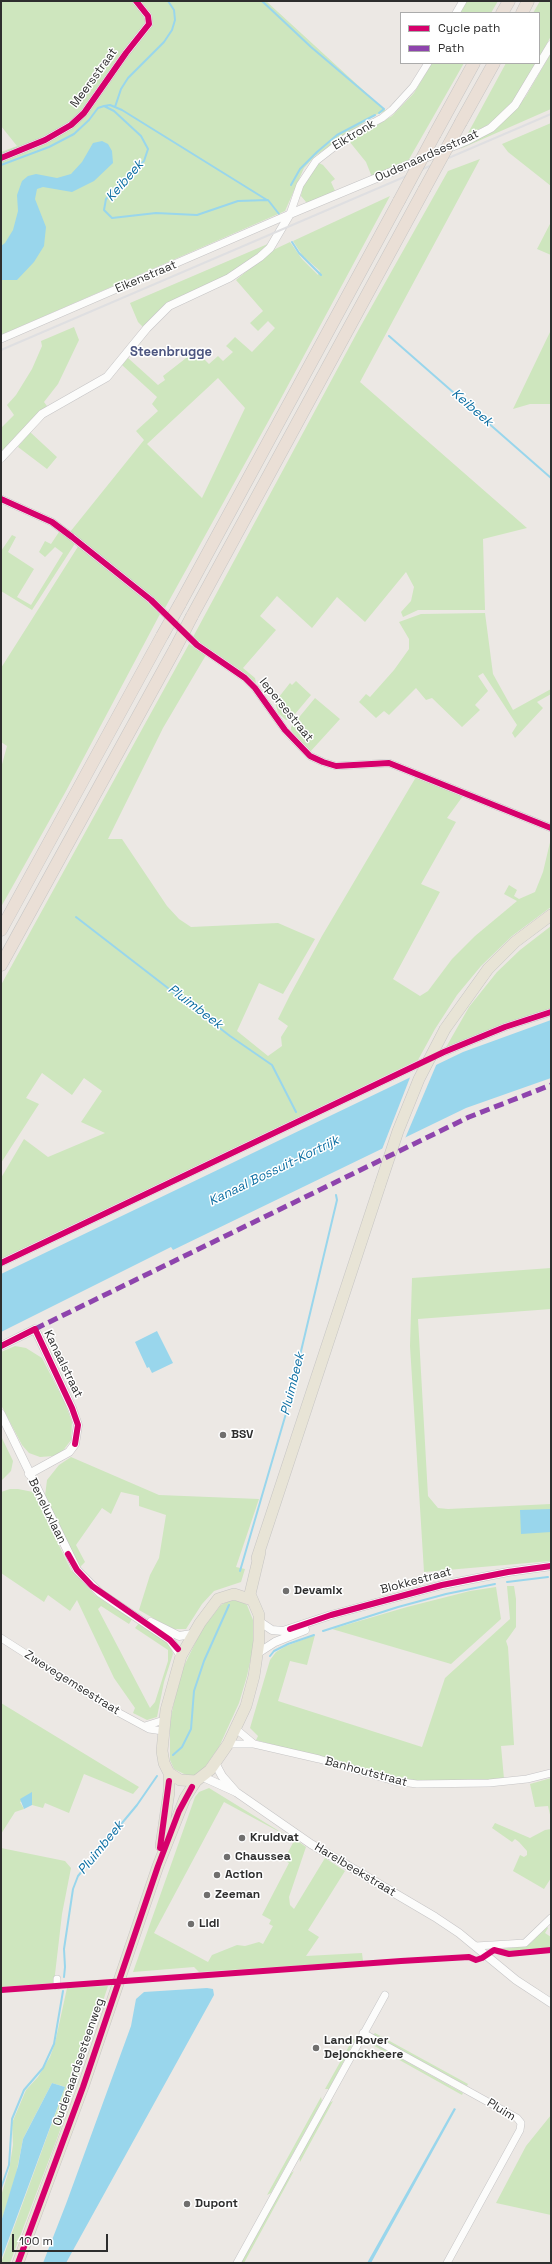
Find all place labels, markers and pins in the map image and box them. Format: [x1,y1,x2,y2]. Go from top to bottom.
place label: BSV [231,1428,254,1442]
marker: BSV [218,1430,228,1440]
place label: Devamix [294,1584,343,1598]
marker: Devamix [281,1586,291,1596]
place label: Kruidvat [250,1831,299,1845]
marker: Kruidvat [237,1833,247,1843]
place label: Chaussea [235,1850,291,1864]
marker: Chaussea [222,1852,232,1862]
place label: Action [225,1868,263,1882]
marker: Action [212,1870,222,1880]
place label: Zeeman [215,1888,260,1902]
marker: Zeeman [202,1890,212,1900]
place label: Lidl [199,1917,220,1931]
marker: Lidl [186,1919,196,1929]
place label: Land Rover Dejonckheere [324,2034,403,2062]
marker: Land Rover Dejonckheere [311,2043,321,2053]
place label: Dupont [195,2197,238,2211]
marker: Dupont [182,2199,192,2209]

